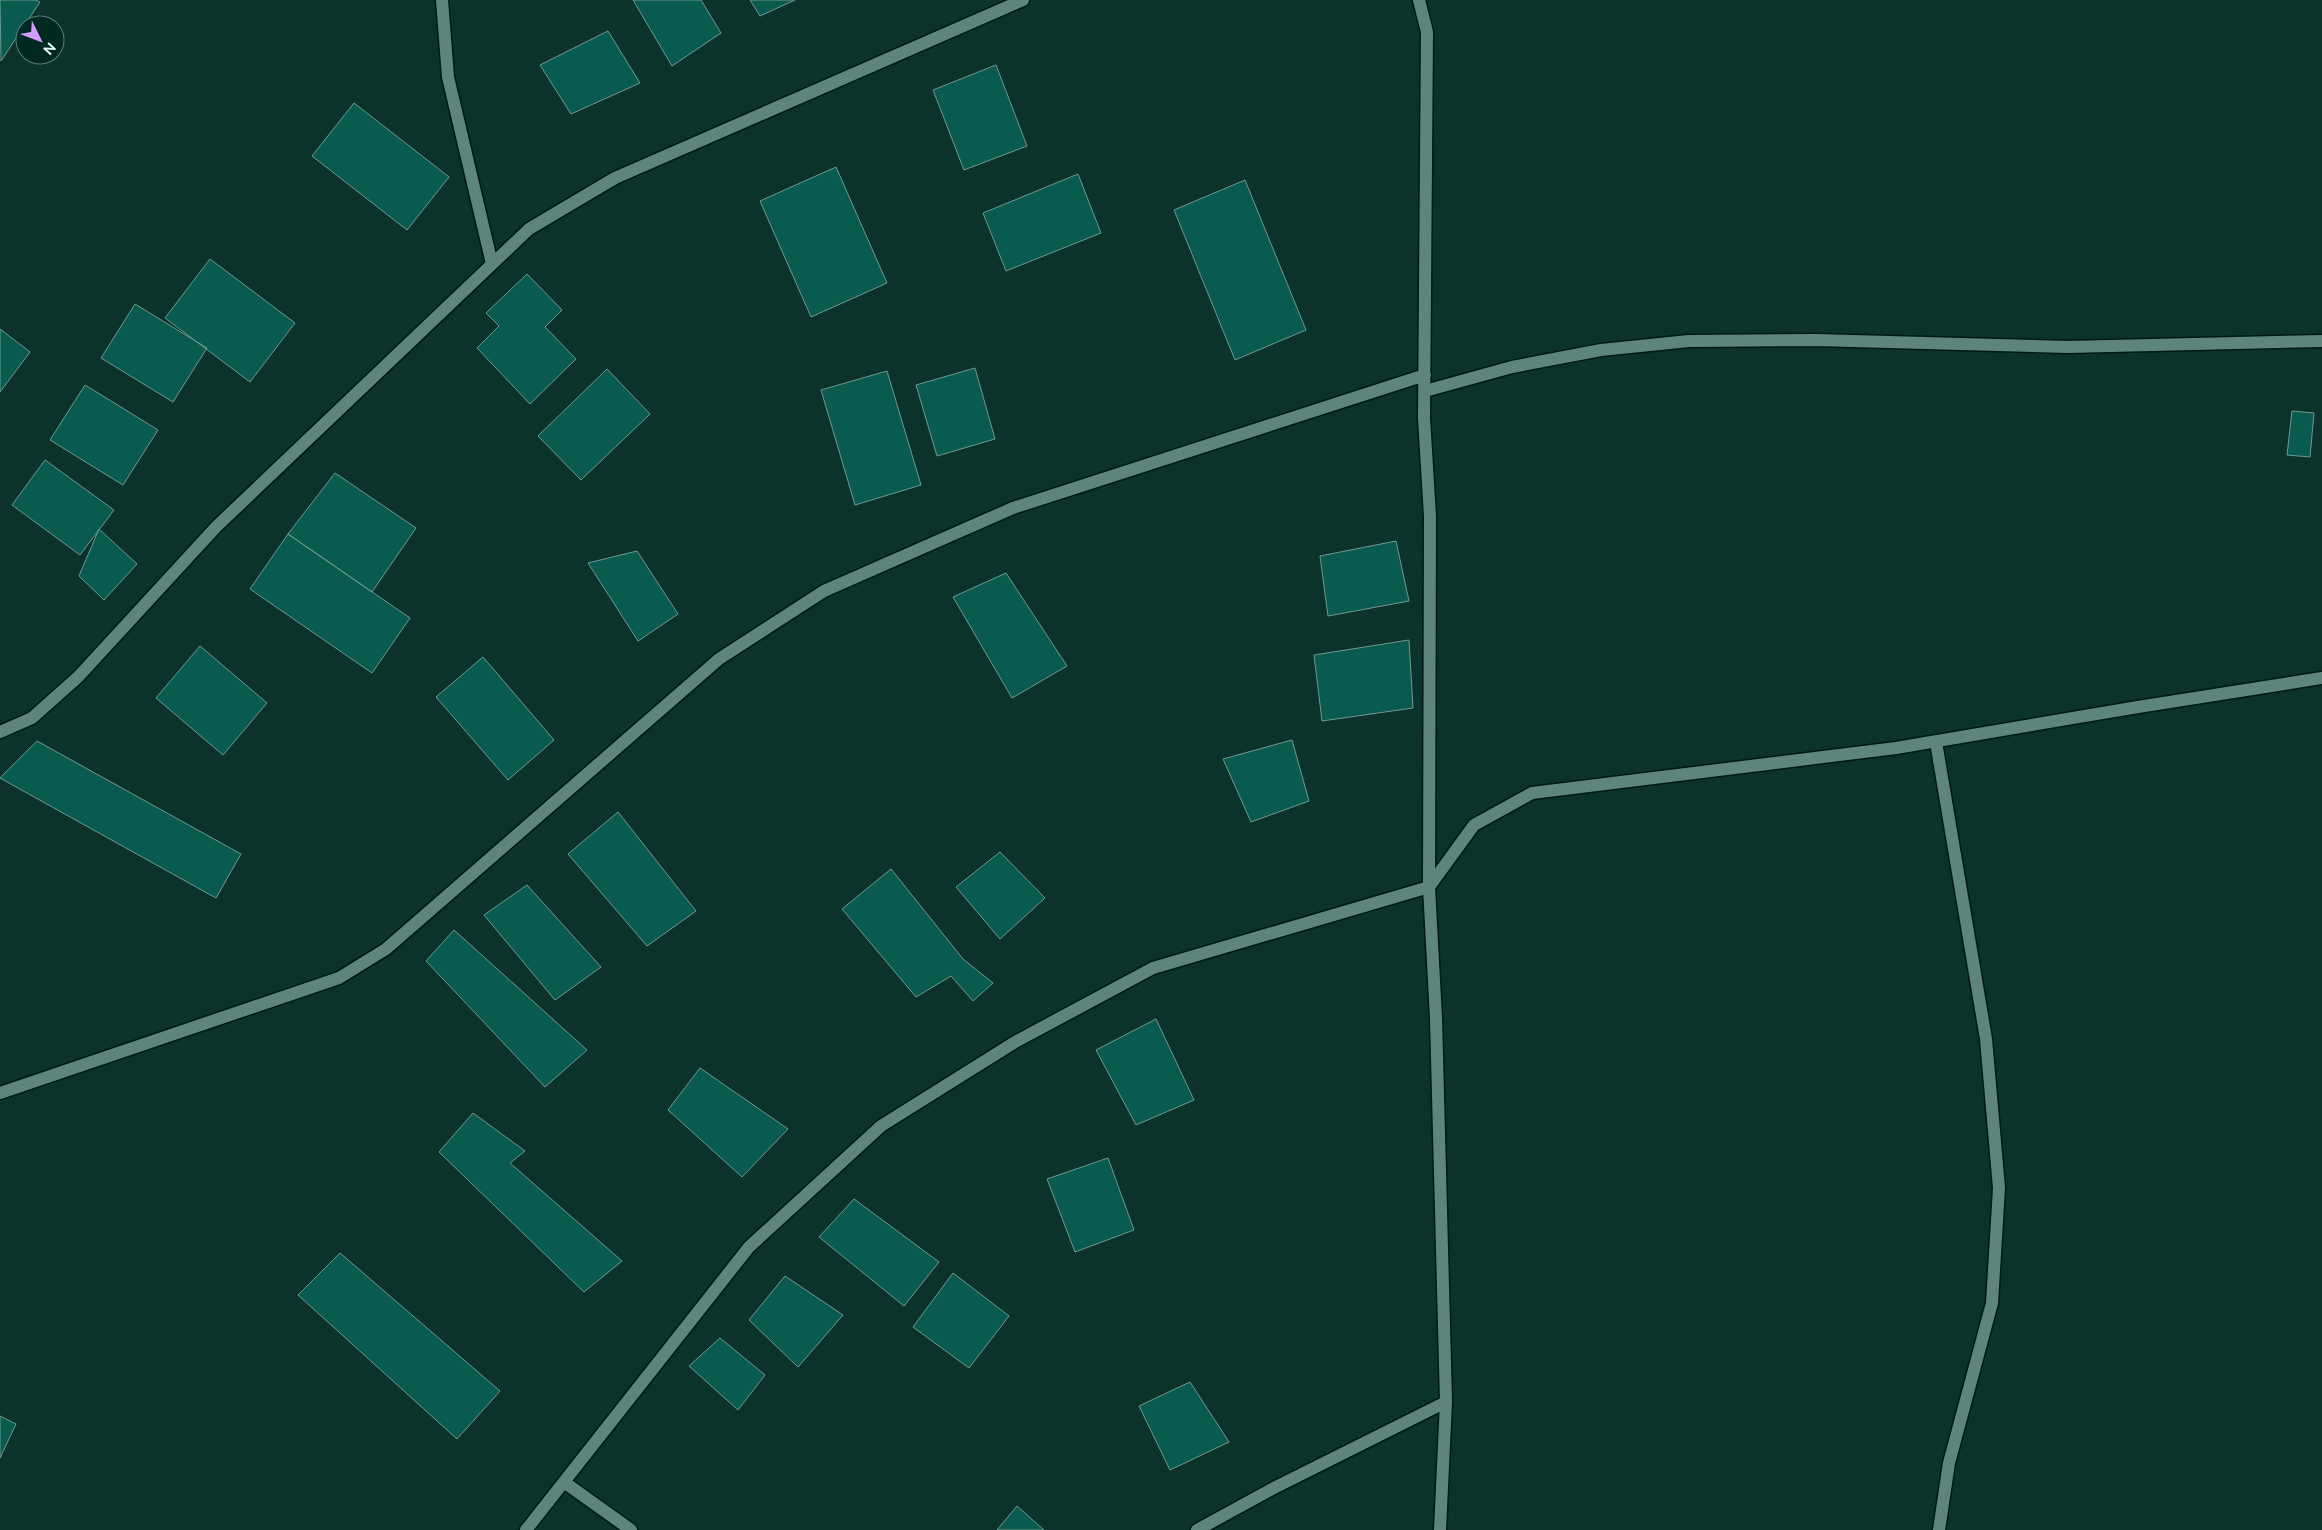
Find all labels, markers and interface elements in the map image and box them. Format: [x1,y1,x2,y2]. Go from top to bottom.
north arrow [15,15,65,65]
text: N [40,39,59,58]

